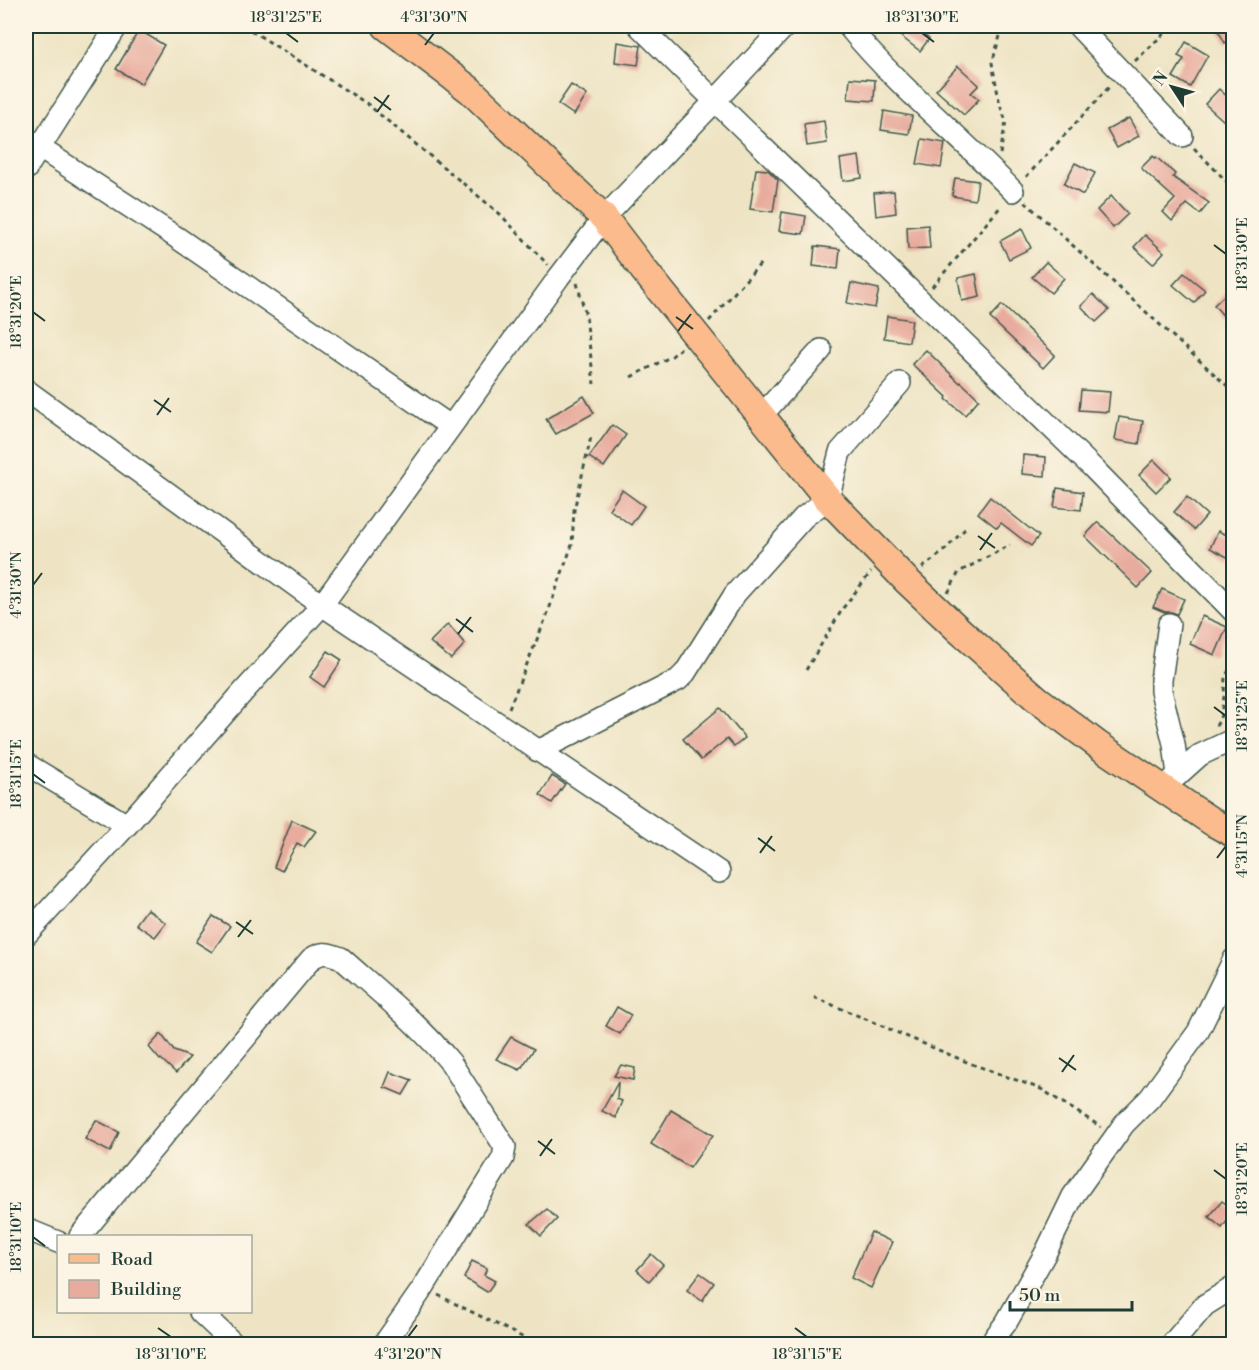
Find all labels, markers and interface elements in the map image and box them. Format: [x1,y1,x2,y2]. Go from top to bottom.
text: 18°31'25"E [250,8,322,27]
text: 4°31'30"N [400,8,468,27]
text: 18°31'30"E [885,8,959,27]
north arrow [1142,57,1202,117]
text: N [1149,67,1173,90]
text: 18°31'30"E [1233,217,1252,291]
text: 18°31'20"E [7,275,26,349]
text: 4°31'30"N [7,551,26,619]
text: 18°31'25"E [1233,680,1252,752]
text: 18°31'15"E [7,739,26,809]
text: 4°31'15"N [1233,814,1252,878]
text: 18°31'20"E [1233,1142,1252,1216]
text: 18°31'10"E [7,1202,26,1272]
legend [57,1235,252,1313]
text: Road [111,1248,154,1271]
scale bar [1010,1274,1132,1312]
text: Building [110,1278,182,1301]
text: 50 m [1019,1284,1061,1307]
text: 18°31'10"E [136,1345,206,1364]
text: 4°31'20"N [374,1345,442,1364]
text: 18°31'15"E [772,1345,842,1364]

